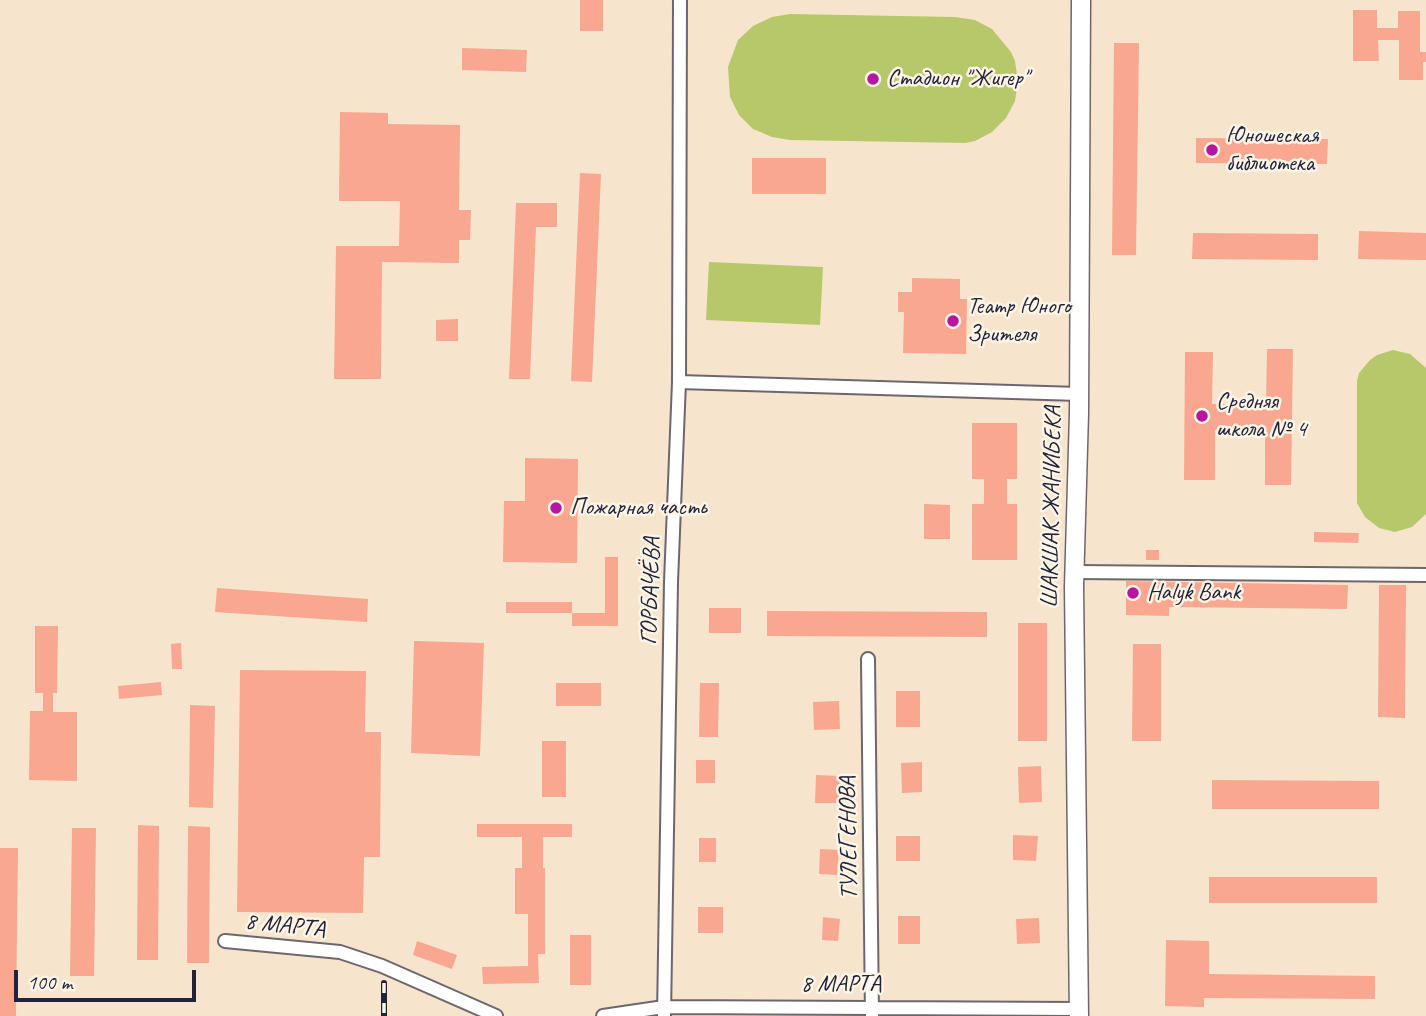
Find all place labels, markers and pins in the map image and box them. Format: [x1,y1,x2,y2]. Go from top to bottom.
place label: Стадион "Жигер" [887,65,1028,93]
marker: Стадион "Жигер" [865,71,881,87]
place label: Юношеская библиотека [1226,122,1319,178]
marker: Юношеская библиотека [1204,142,1220,158]
place label: Театр Юного Зрителя [967,293,1071,349]
marker: Театр Юного Зрителя [945,313,961,329]
place label: Средняя школа № 4 [1216,388,1306,444]
marker: Средняя школа № 4 [1194,408,1210,424]
place label: Пожарная часть [570,494,707,522]
marker: Пожарная часть [548,500,564,516]
place label: Halyk Bank [1147,579,1240,607]
marker: Halyk Bank [1125,585,1141,601]

